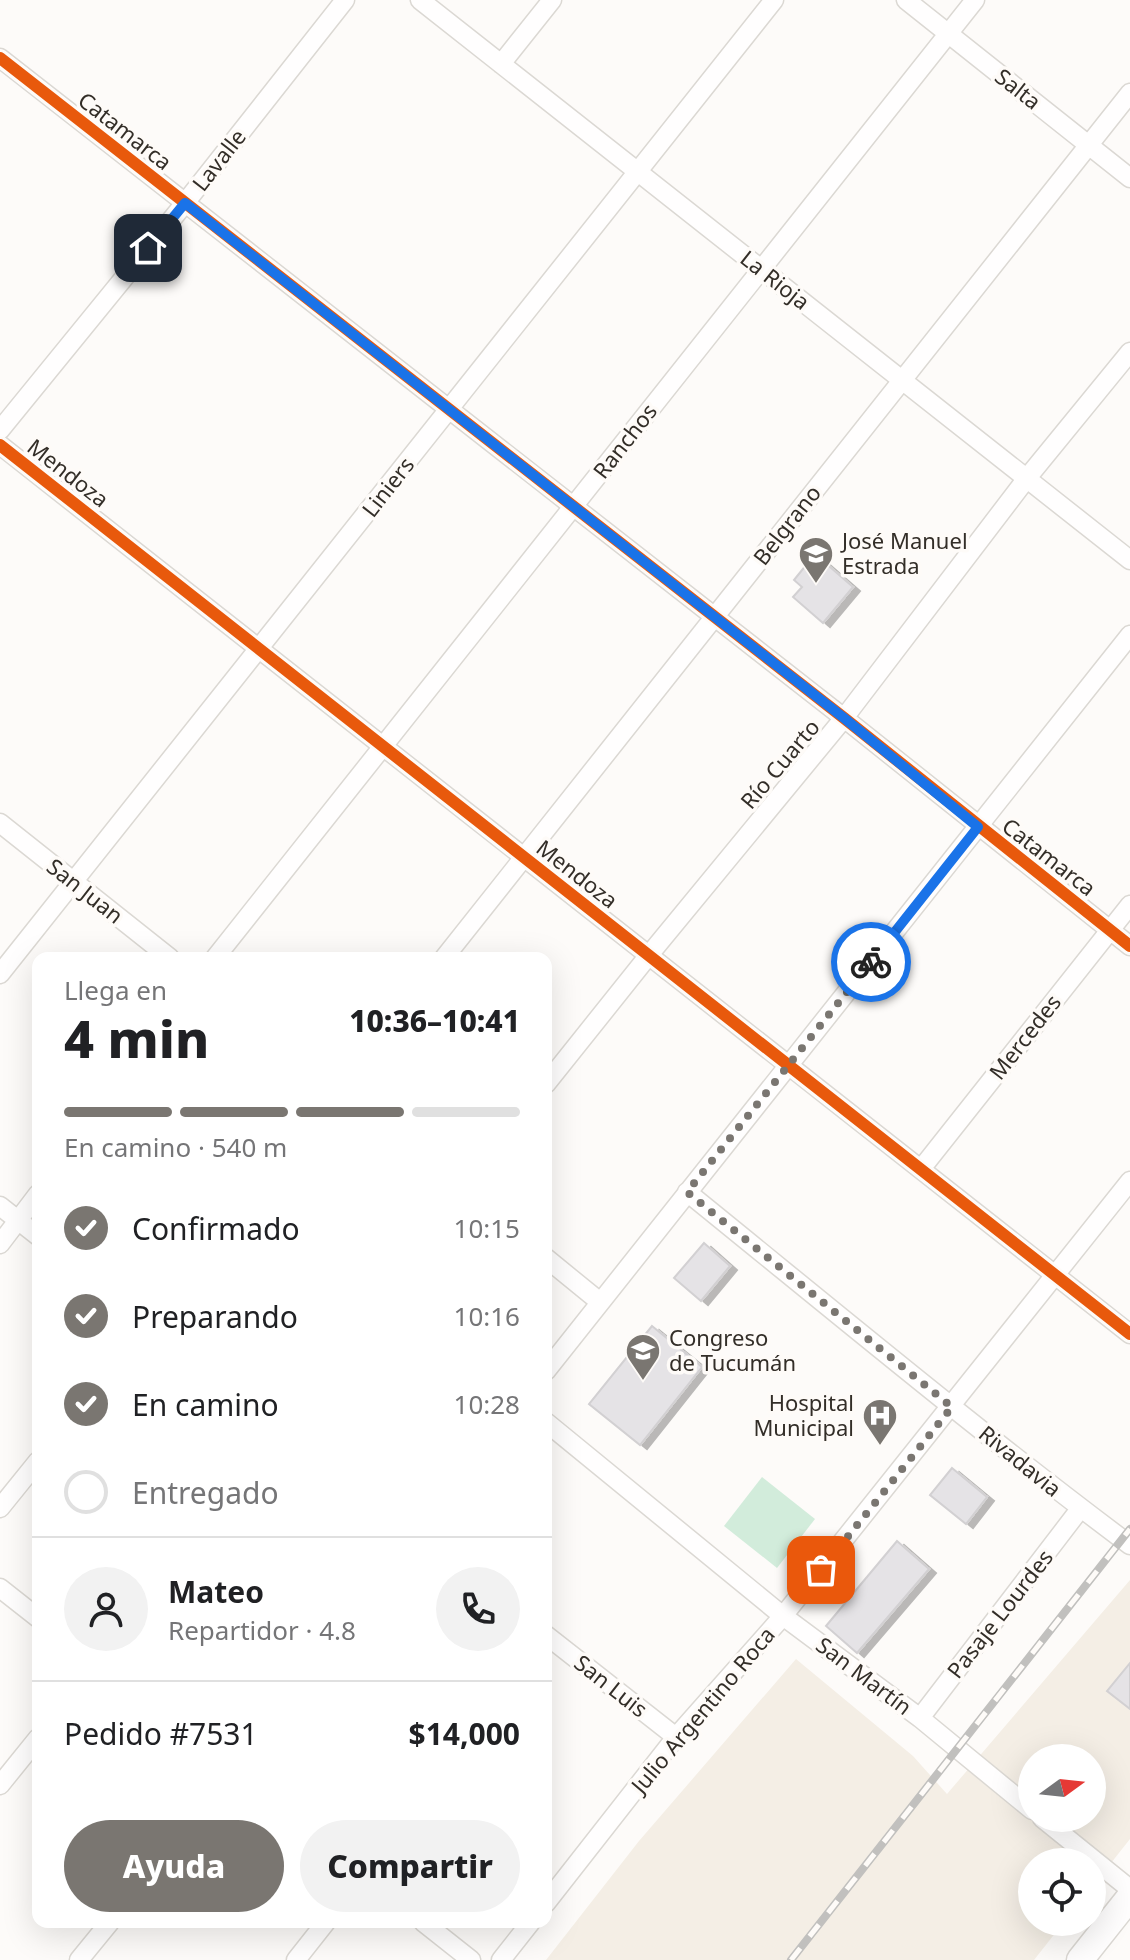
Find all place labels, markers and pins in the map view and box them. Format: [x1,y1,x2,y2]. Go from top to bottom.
pin [114,214,182,282]
place label: José Manuel Estrada [840,525,968,580]
school or university icon: José Manuel Estrada [797,535,835,585]
place label: Congreso de Tucumán [669,1322,796,1377]
school or university icon: Congreso de Tucumán [624,1332,662,1382]
place label: Hospital Municipal [753,1387,854,1442]
hospital icon: Hospital Municipal [861,1397,899,1447]
pin [787,1536,855,1604]

